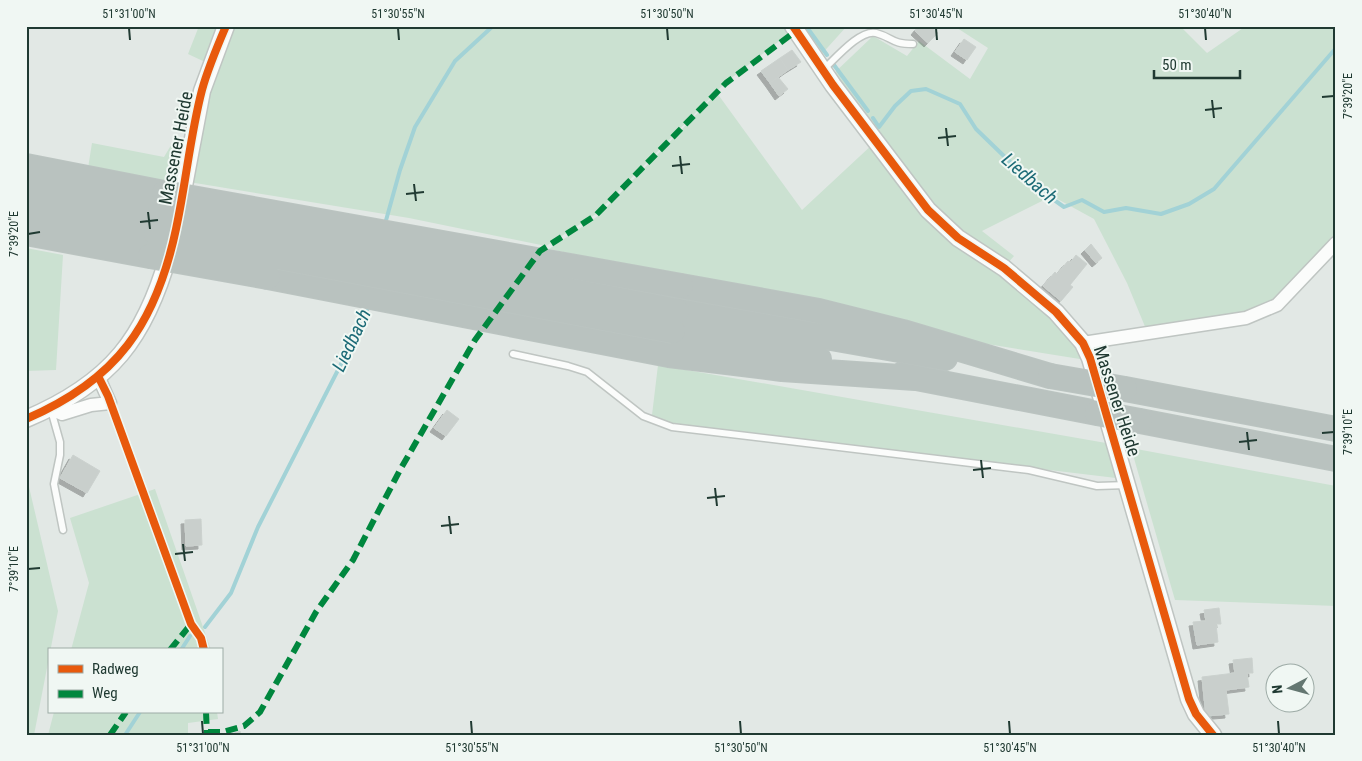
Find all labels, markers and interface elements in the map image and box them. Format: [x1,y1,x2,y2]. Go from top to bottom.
text: 51°31'00"N [102,7,156,21]
text: 51°30'55"N [371,7,425,21]
text: 51°30'50"N [640,7,694,21]
text: 51°30'45"N [909,7,963,21]
text: 51°30'40"N [1178,7,1232,21]
scale bar [1154,48,1241,80]
text: 50 m [1162,56,1192,74]
text: 7°39'20"E [1341,73,1355,119]
street label: Massener Heide [154,89,197,206]
water label: Liedbach [997,148,1062,209]
text: 7°39'20"E [7,211,21,257]
water label: Liedbach [327,305,376,375]
street label: Massener Heide [1090,343,1145,459]
text: 7°39'10"E [1341,409,1355,455]
text: 7°39'10"E [7,546,21,592]
legend [48,648,222,714]
text: Radweg [92,660,139,678]
north arrow [1264,664,1314,714]
text: Weg [92,684,118,702]
text: N [1269,684,1285,694]
text: 51°31'00"N [176,741,230,755]
text: 51°30'55"N [445,741,499,755]
text: 51°30'50"N [714,741,768,755]
text: 51°30'45"N [983,741,1037,755]
text: 51°30'40"N [1252,741,1306,755]

